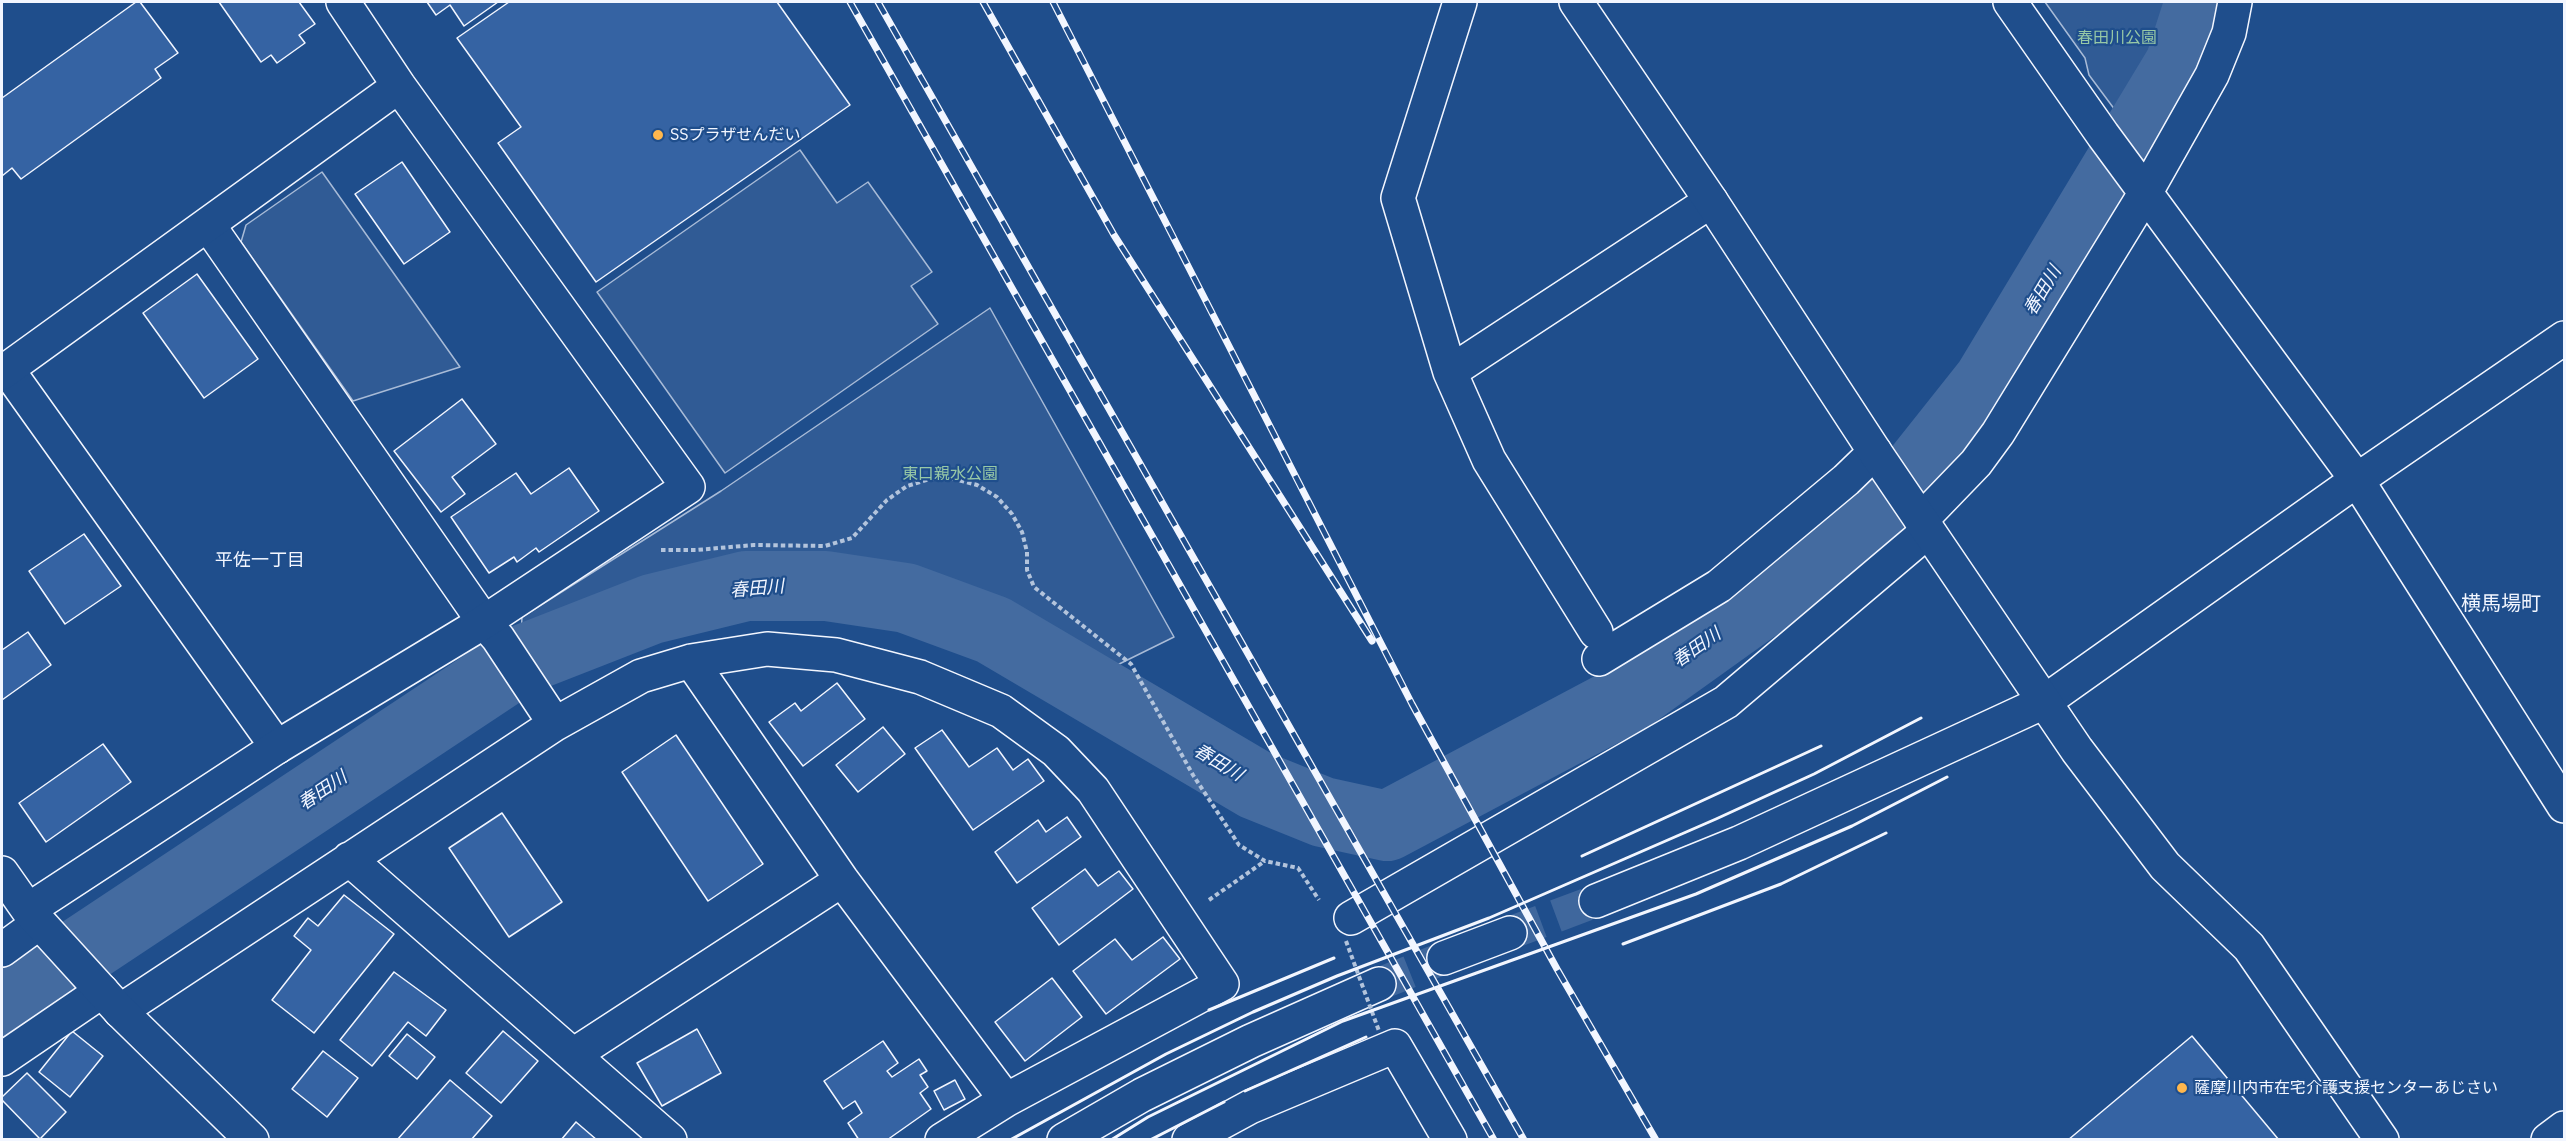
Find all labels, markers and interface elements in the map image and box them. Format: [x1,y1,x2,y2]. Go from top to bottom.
park label: 春田川公園 [2077,28,2157,48]
place label: SSプラザせんだい [670,125,800,145]
marker: SSプラザせんだい [651,128,665,142]
water label: 春田川 [2020,262,2066,320]
park label: 東口親水公園 [902,464,998,484]
district label: 平佐一丁目 [215,550,305,572]
water label: 春田川 [729,576,785,602]
district label: 横馬場町 [2461,592,2541,616]
water label: 春田川 [1669,624,1725,672]
water label: 春田川 [1189,740,1247,786]
water label: 春田川 [295,767,351,815]
place label: 薩摩川内市在宅介護支援センターあじさい [2194,1078,2498,1098]
marker: 薩摩川内市在宅介護支援センターあじさい [2175,1081,2189,1095]

